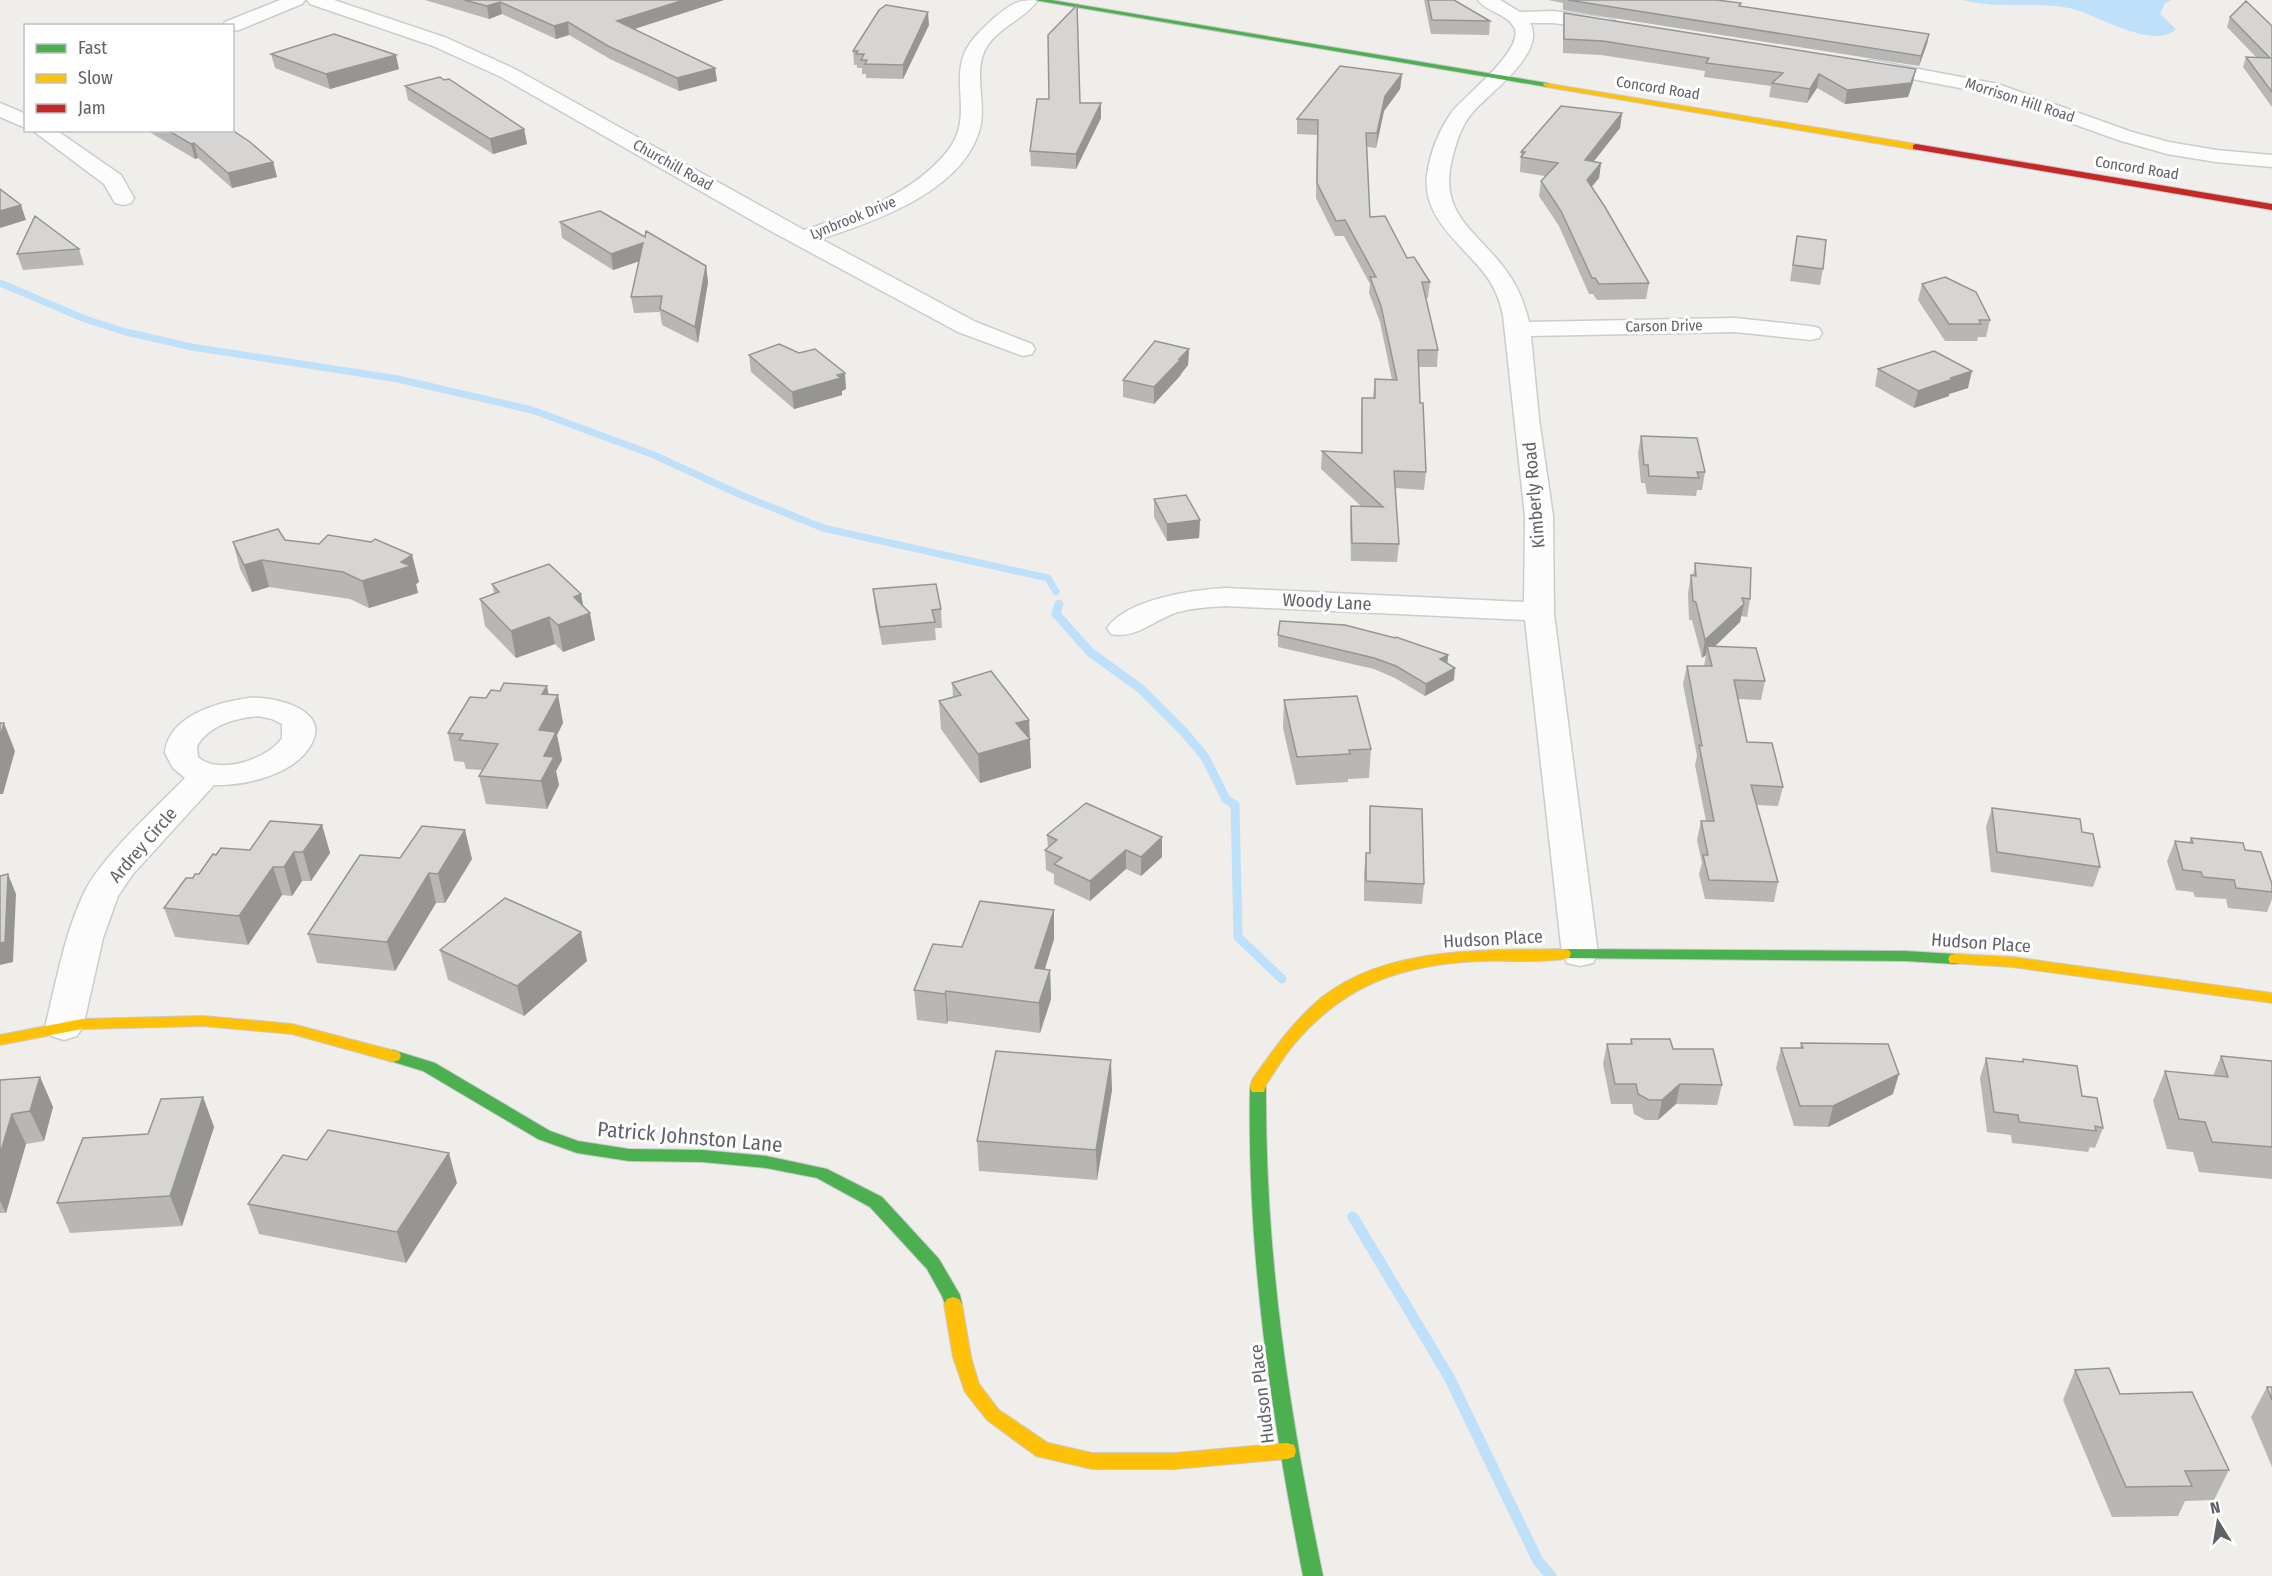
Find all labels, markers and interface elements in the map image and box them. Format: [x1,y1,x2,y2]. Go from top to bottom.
legend [24,24,234,132]
text: Fast [78,37,107,59]
text: Slow [78,67,113,89]
street label: Concord Road [1615,72,1701,104]
street label: Morrison Hill Road [1963,74,2077,126]
text: Jam [78,97,106,119]
street label: Churchill Road [630,136,716,194]
street label: Concord Road [2094,152,2180,184]
street label: Lynbrook Drive [807,193,899,243]
street label: Carson Drive [1625,316,1703,336]
street label: Kimberly Road [1518,441,1550,549]
street label: Woody Lane [1282,589,1372,615]
street label: Ardrey Circle [104,803,182,887]
street label: Hudson Place [1443,925,1544,953]
street label: Hudson Place [1930,929,2032,957]
street label: Patrick Johnston Lane [596,1116,784,1158]
street label: Hudson Place [1245,1343,1279,1445]
north arrow [2188,1492,2248,1552]
text: N [2209,1498,2222,1518]

